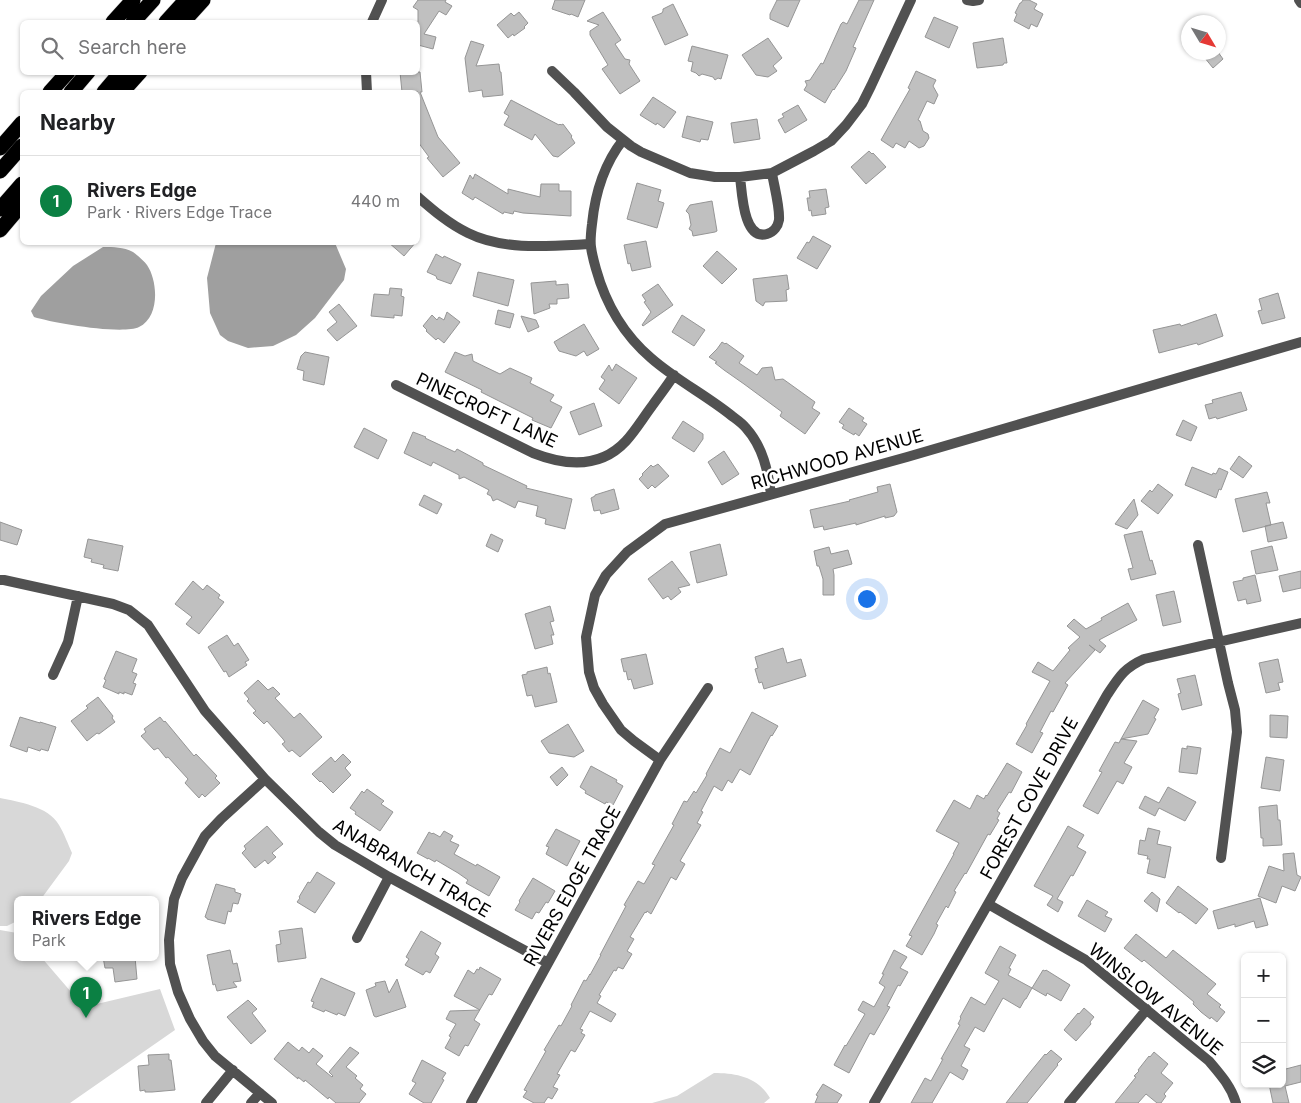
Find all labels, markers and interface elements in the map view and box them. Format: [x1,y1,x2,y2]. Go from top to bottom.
north arrow [1181,15,1226,60]
search box [20,20,420,75]
icon: search [38,34,66,62]
text: Search here [78,36,187,59]
text: Nearby [40,110,115,135]
text: Rivers Edge [87,179,197,202]
text: 1 [53,191,59,211]
text: 440 m [351,191,400,211]
text: Park · Rivers Edge Trace [87,202,272,222]
street label: PINECROFT LANE [413,368,561,452]
street label: RICHWOOD AVENUE [748,424,926,494]
your location [854,586,880,612]
street label: FOREST COVE DRIVE [976,713,1082,883]
street label: RIVERS EDGE TRACE [519,802,625,970]
street label: ANABRANCH TRACE [330,814,494,922]
popup [14,896,159,961]
text: Rivers Edge [32,907,141,930]
text: Park [32,930,66,950]
street label: WINSLOW AVENUE [1085,939,1227,1059]
map controls [1241,953,1286,1088]
button: + [1241,953,1286,998]
pin: 1 [70,977,102,1018]
button: − [1241,998,1286,1043]
button: layers [1241,1043,1286,1088]

